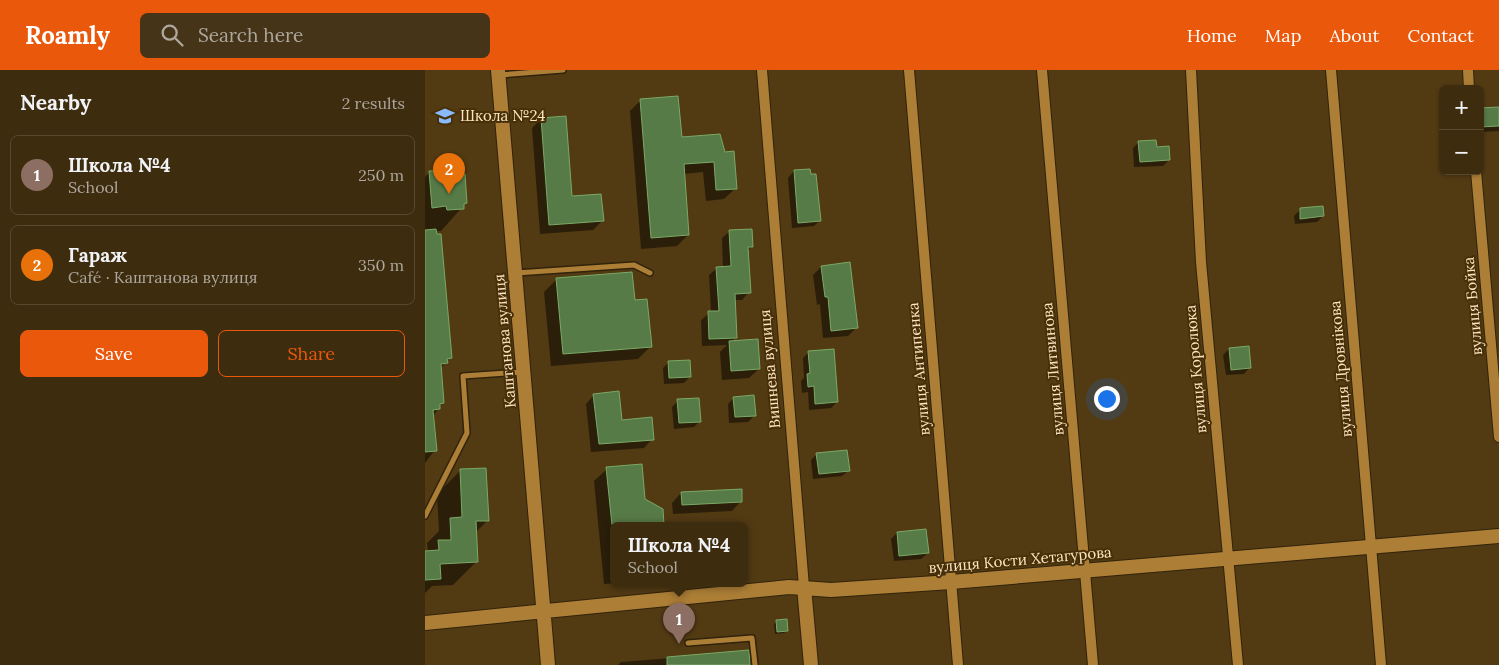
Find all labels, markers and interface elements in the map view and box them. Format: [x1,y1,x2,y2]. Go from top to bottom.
search box [140,13,490,58]
text: Roamly [25,20,110,51]
icon: search [158,21,186,49]
text: Search here [198,23,303,47]
text: Home [1187,24,1237,47]
text: Map [1265,24,1301,47]
text: About [1329,24,1379,47]
text: Contact [1407,24,1474,47]
map controls [1439,85,1484,175]
button: + [1439,85,1484,130]
text: Nearby [20,89,91,116]
text: 2 results [342,93,405,113]
school or university icon: Школа №24 [434,105,456,127]
place label: Школа №24 [460,106,545,125]
button: − [1439,130,1484,175]
text: Школа №4 [68,153,171,177]
pin: 2 [433,153,465,194]
text: 1 [34,165,40,185]
text: 250 m [358,165,404,185]
text: School [68,177,118,197]
text: Гараж [68,243,127,267]
text: 2 [33,255,41,275]
text: 350 m [358,255,404,275]
street label: вулиця Бойка [1459,256,1486,356]
text: Café · Каштанова вулиця [68,267,257,287]
street label: Каштанова вулиця [489,273,520,409]
street label: вулиця Дровнікова [1325,300,1356,438]
street label: вулиця Антипенка [903,302,934,436]
street label: вулиця Литвинова [1037,302,1068,436]
street label: вулиця Королюка [1180,304,1211,434]
street label: Вишнева вулиця [755,309,784,429]
button: Save [20,330,208,377]
button: Share [218,330,405,377]
your location [1094,386,1120,412]
popup [610,522,748,587]
text: Школа №4 [628,533,730,557]
street label: вулиця Кости Хетагурова [928,542,1113,577]
text: School [628,557,678,577]
pin: 1 [663,603,695,644]

